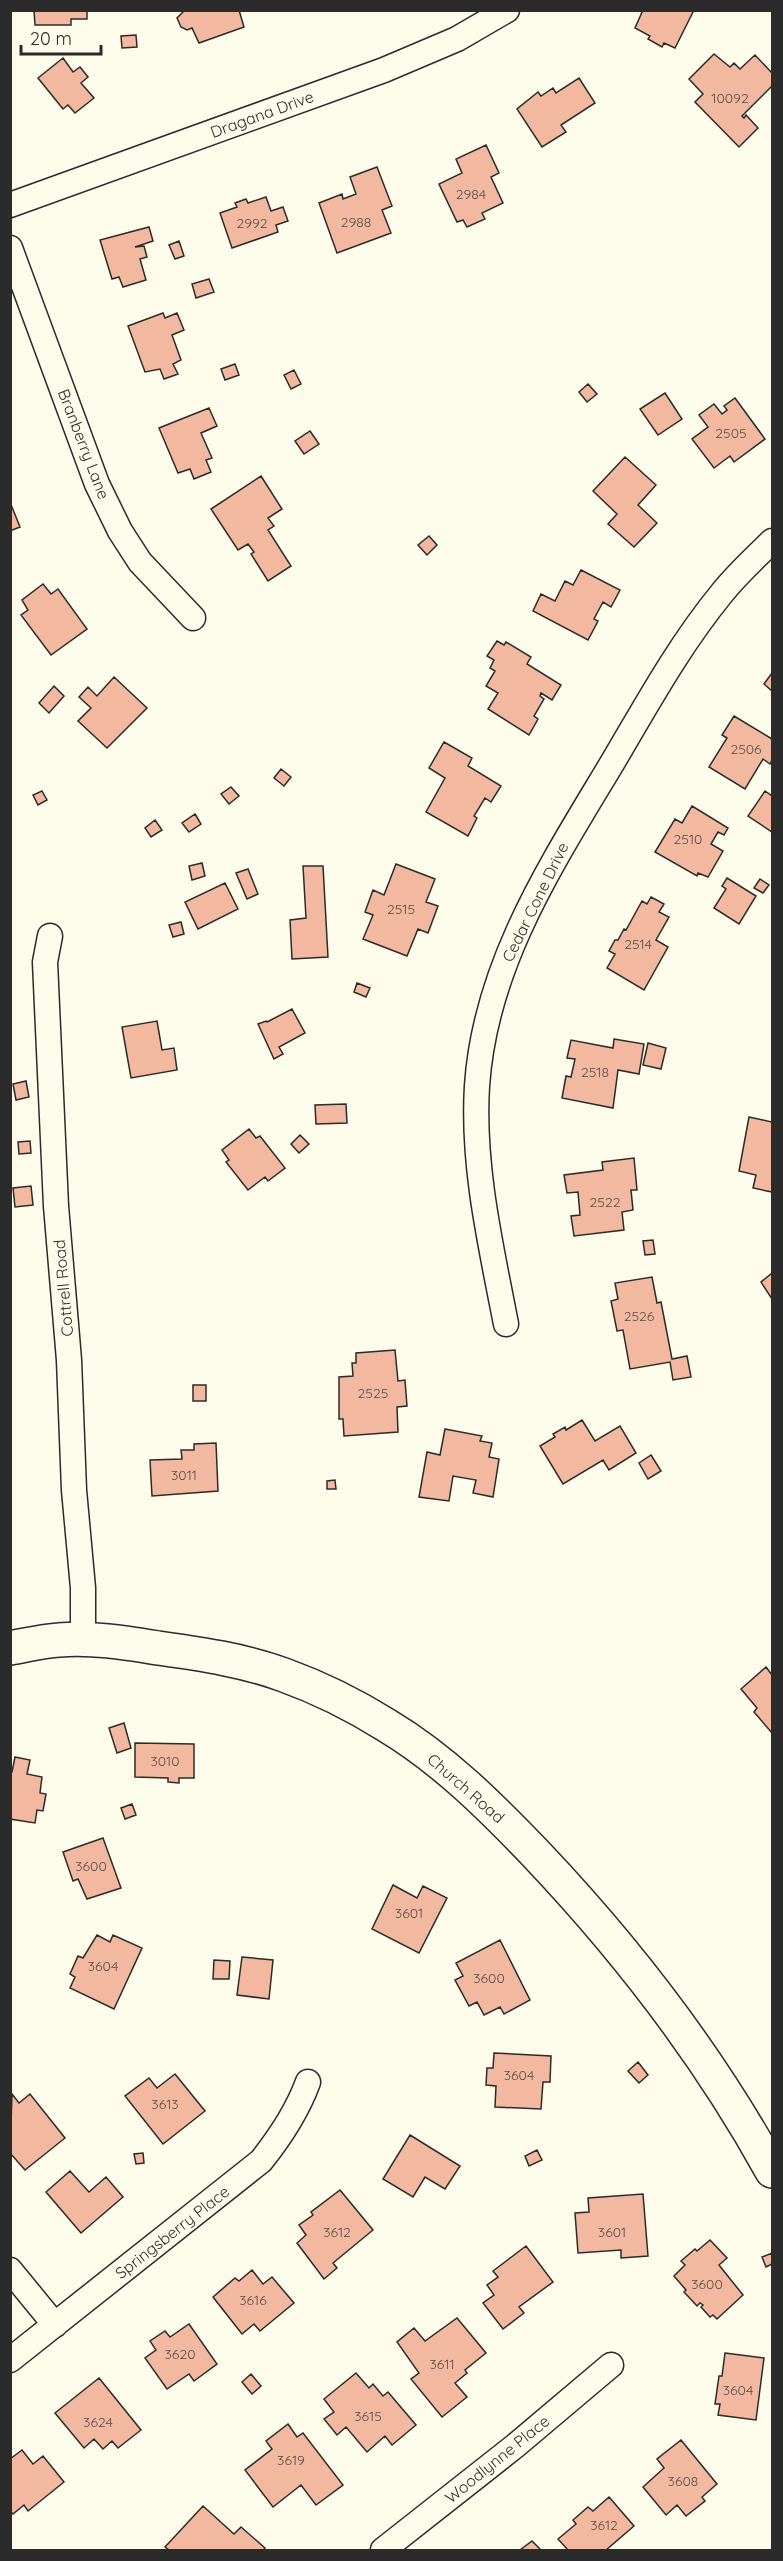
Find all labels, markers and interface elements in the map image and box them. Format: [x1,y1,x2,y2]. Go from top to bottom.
scale bar [21,18,100,56]
text: 20 m [30,27,72,50]
street label: Dragana Drive [208,86,316,142]
house number: 10092 [711,89,749,107]
house number: 2984 [456,185,486,203]
house number: 2988 [341,213,371,231]
house number: 2992 [236,214,268,232]
street label: Branberry Lane [54,386,114,502]
house number: 2505 [715,424,747,442]
house number: 2506 [730,740,762,758]
house number: 2510 [674,830,702,848]
street label: Cedar Cone Drive [497,839,573,965]
house number: 2515 [387,900,415,918]
house number: 2514 [624,935,652,953]
house number: 2518 [581,1063,609,1081]
house number: 2522 [590,1193,621,1211]
street label: Cottrell Road [49,1239,77,1337]
house number: 2526 [624,1307,655,1325]
house number: 2525 [358,1384,388,1402]
house number: 3011 [171,1466,197,1484]
street label: Church Road [423,1749,509,1827]
house number: 3010 [150,1752,180,1770]
house number: 3600 [75,1857,107,1875]
house number: 3601 [395,1904,423,1922]
house number: 3604 [88,1957,118,1975]
house number: 3600 [473,1969,505,1987]
house number: 3604 [504,2066,534,2084]
house number: 3613 [151,2095,179,2113]
street label: Springsberry Place [111,2181,233,2283]
house number: 3612 [323,2223,351,2241]
house number: 3601 [598,2223,626,2241]
house number: 3600 [691,2275,723,2293]
house number: 3616 [239,2291,267,2309]
house number: 3620 [165,2345,195,2363]
house number: 3611 [429,2355,455,2373]
house number: 3604 [723,2381,753,2399]
house number: 3615 [354,2407,382,2425]
street label: Woodlynne Place [441,2411,553,2507]
house number: 3624 [83,2413,113,2431]
house number: 3619 [277,2451,305,2469]
house number: 3608 [668,2472,698,2490]
house number: 3612 [590,2516,618,2534]

